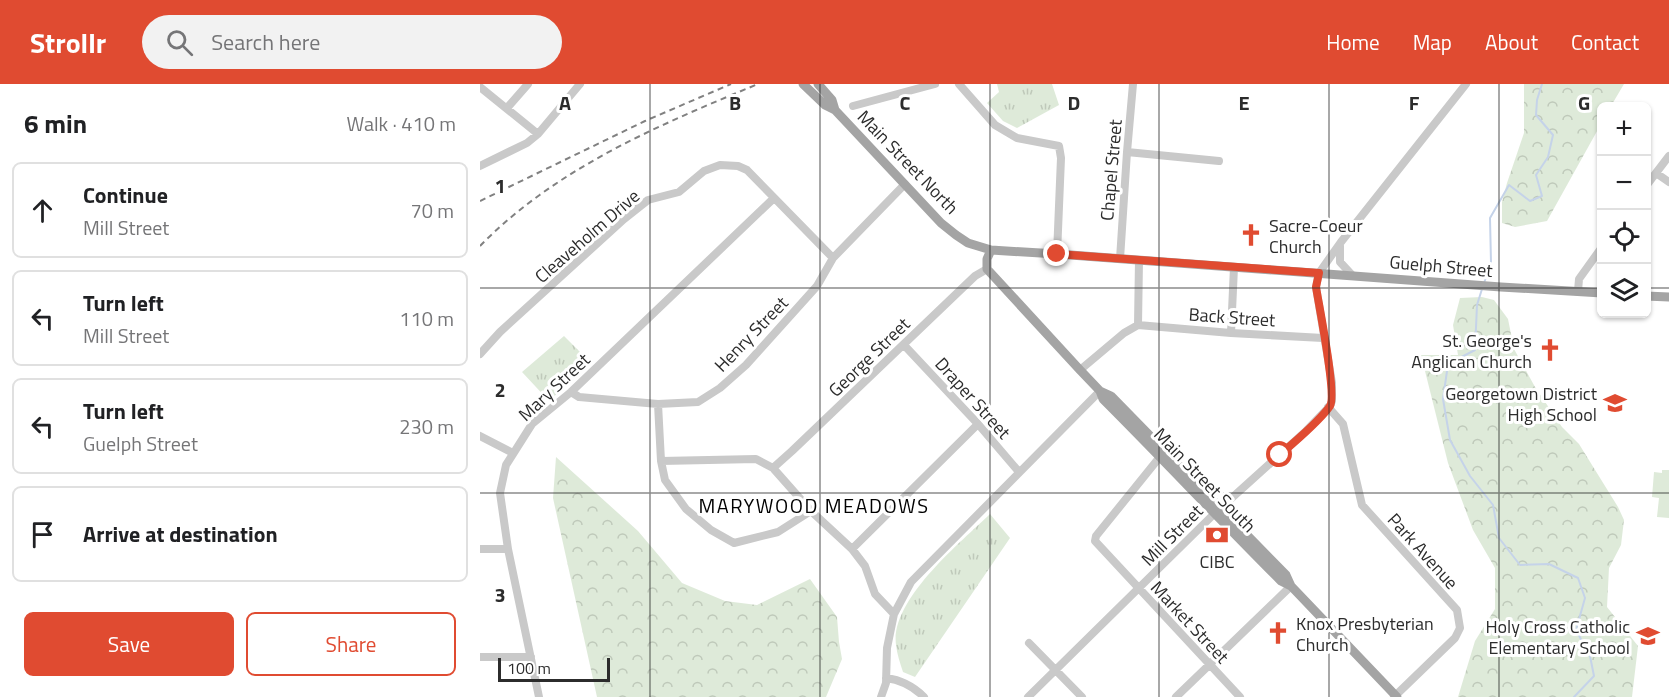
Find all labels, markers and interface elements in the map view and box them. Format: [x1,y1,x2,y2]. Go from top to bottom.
search box [142,15,562,69]
text: Strollr [30,21,106,64]
text: Search here [211,25,320,59]
icon: search [163,26,196,59]
text: Home [1326,26,1380,58]
text: Map [1413,26,1452,58]
text: About [1485,26,1538,58]
text: Contact [1571,26,1639,58]
text: A [559,87,571,118]
text: B [729,87,741,118]
text: C [900,87,911,118]
text: D [1068,87,1080,118]
text: E [1238,87,1250,118]
text: F [1409,87,1420,118]
text: G [1578,87,1590,118]
map controls [1597,102,1651,318]
button: + [1597,102,1651,156]
text: 6 min [24,104,87,143]
street label: Main Street North [851,104,965,220]
text: Walk · 410 m [347,108,456,139]
street label: Chapel Street [1093,118,1129,222]
button: − [1597,156,1651,210]
text: 1 [494,170,506,201]
text: Continue [83,178,168,212]
street label: Cleaveholm Drive [529,183,645,289]
icon: ahead [26,194,59,227]
text: 70 m [410,195,454,226]
button: locate [1597,210,1651,264]
text: Mill Street [83,212,169,243]
place label: Sacre-Coeur Church [1269,212,1363,260]
church icon: Sacre-Coeur Church [1238,222,1264,248]
route end [1043,240,1069,266]
street label: Guelph Street [1388,248,1494,284]
button: layers [1597,264,1651,318]
text: Turn left [83,286,164,320]
street label: Henry Street [708,290,795,378]
street label: Back Street [1188,301,1277,334]
icon: left [26,302,59,335]
text: 110 m [399,303,454,334]
street label: George Street [822,311,916,403]
text: Mill Street [83,320,169,351]
place label: St. George's Anglican Church [1411,327,1532,375]
church icon: St. George's Anglican Church [1537,337,1563,363]
street label: Mary Street [512,346,596,427]
street label: Draper Street [929,351,1018,445]
text: 2 [494,374,506,405]
place label: Georgetown District High School [1445,380,1598,428]
school or university icon: Georgetown District High School [1602,390,1628,416]
text: Turn left [83,394,164,428]
icon: left [26,410,59,443]
text: 230 m [399,411,454,442]
street label: Main Street South [1148,421,1262,539]
text: Guelph Street [83,428,198,459]
route start [1266,441,1292,467]
district label: MARYWOOD MEADOWS [698,490,930,521]
street label: Mill Street [1135,497,1210,572]
street label: Park Avenue [1381,507,1465,595]
text: Arrive at destination [83,517,278,551]
icon: arrive [26,518,59,551]
bank icon: CIBC [1204,522,1230,548]
place label: CIBC [1199,548,1235,575]
street label: Market Street [1144,575,1236,670]
text: 3 [494,579,506,610]
place label: Knox Presbyterian Church [1296,610,1434,658]
button: Save [24,612,234,676]
button: Share [246,612,456,676]
place label: Holy Cross Catholic Elementary School [1485,613,1630,661]
church icon: Knox Presbyterian Church [1265,620,1291,646]
school or university icon: Holy Cross Catholic Elementary School [1635,623,1661,649]
scale bar [498,655,610,682]
text: 100 m [507,656,551,680]

